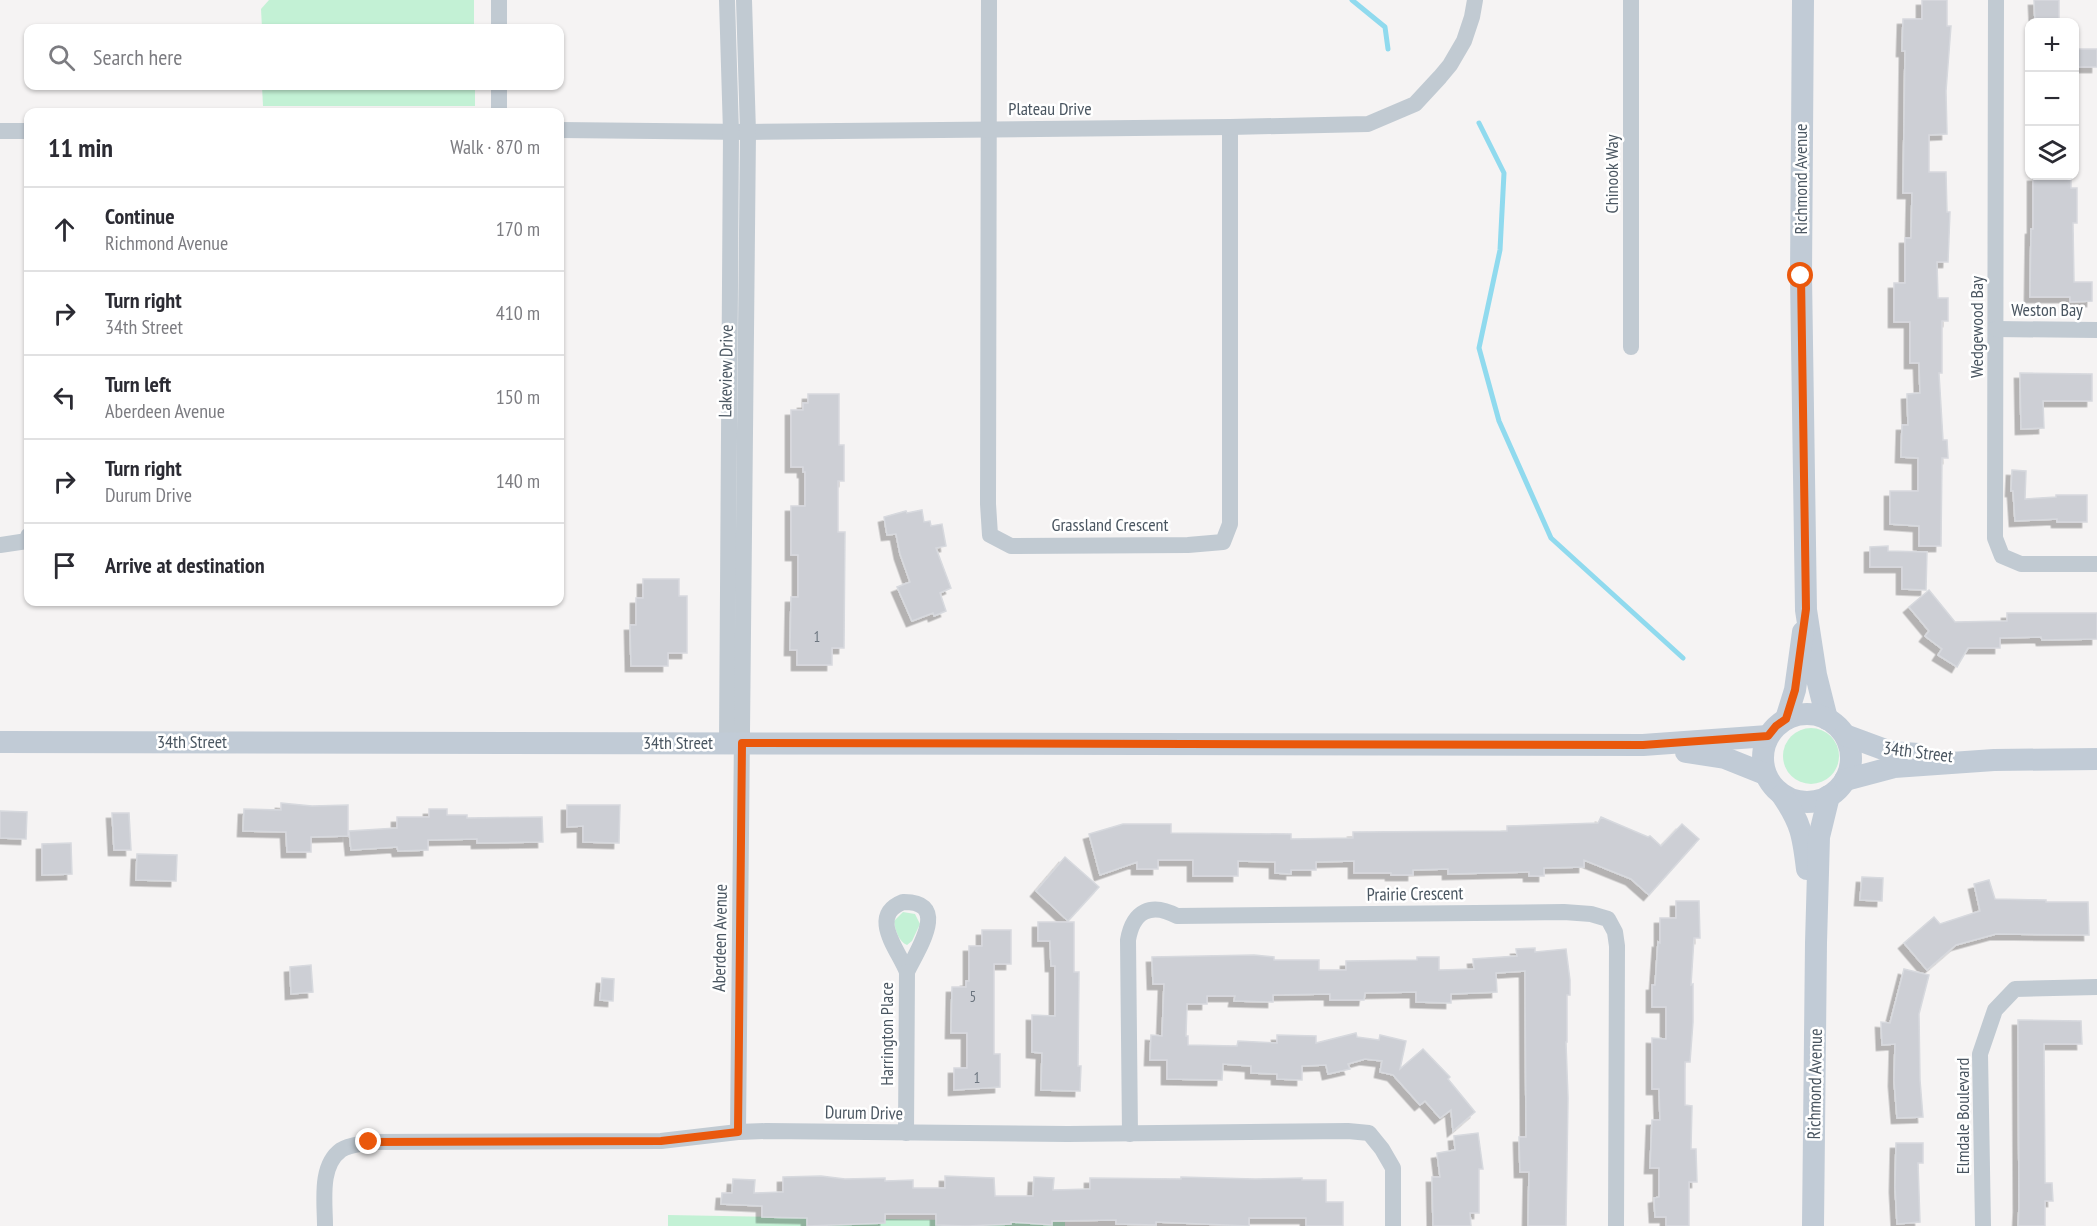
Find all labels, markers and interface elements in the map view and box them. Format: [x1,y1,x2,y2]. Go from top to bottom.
map controls [2025,18,2079,180]
button: + [2025,18,2079,72]
search box [24,24,564,90]
icon: search [45,41,78,74]
text: Search here [93,43,182,71]
button: − [2025,72,2079,126]
street label: Plateau Drive [1008,97,1092,120]
street label: Richmond Avenue [1789,124,1812,234]
button: layers [2025,126,2079,180]
text: 11 min [48,131,113,164]
text: Walk · 870 m [450,134,540,160]
street label: Chinook Way [1600,134,1623,214]
text: Continue [105,202,175,230]
icon: ahead [48,213,81,246]
text: 170 m [496,216,540,242]
text: Richmond Avenue [105,230,228,256]
route start [1787,262,1813,288]
street label: Wedgewood Bay [1965,276,1988,378]
text: Turn right [105,286,182,314]
icon: right [48,297,81,330]
street label: Weston Bay [2011,298,2083,321]
text: 410 m [496,300,540,326]
text: 34th Street [105,314,183,340]
street label: Lakeview Drive [713,324,738,418]
text: Turn left [105,370,171,398]
icon: left [48,381,81,414]
text: 150 m [496,384,540,410]
text: Aberdeen Avenue [105,398,225,424]
text: Turn right [105,454,182,482]
icon: right [48,465,81,498]
text: 140 m [496,468,540,494]
text: Durum Drive [105,482,192,508]
street label: Grassland Crescent [1052,513,1168,536]
icon: arrive [48,549,81,582]
text: Arrive at destination [105,551,265,579]
house number: 1 [814,627,820,646]
street label: 34th Street [157,730,227,753]
street label: 34th Street [643,731,713,754]
street label: 34th Street [1882,736,1954,767]
street label: Prairie Crescent [1366,881,1464,906]
street label: Aberdeen Avenue [707,884,732,992]
street label: Harrington Place [875,982,898,1086]
house number: 5 [970,987,976,1006]
street label: Richmond Avenue [1802,1028,1827,1140]
street label: Elmdale Boulevard [1951,1058,1974,1174]
house number: 1 [974,1068,980,1087]
street label: Durum Drive [825,1100,903,1125]
route end [355,1128,381,1154]

